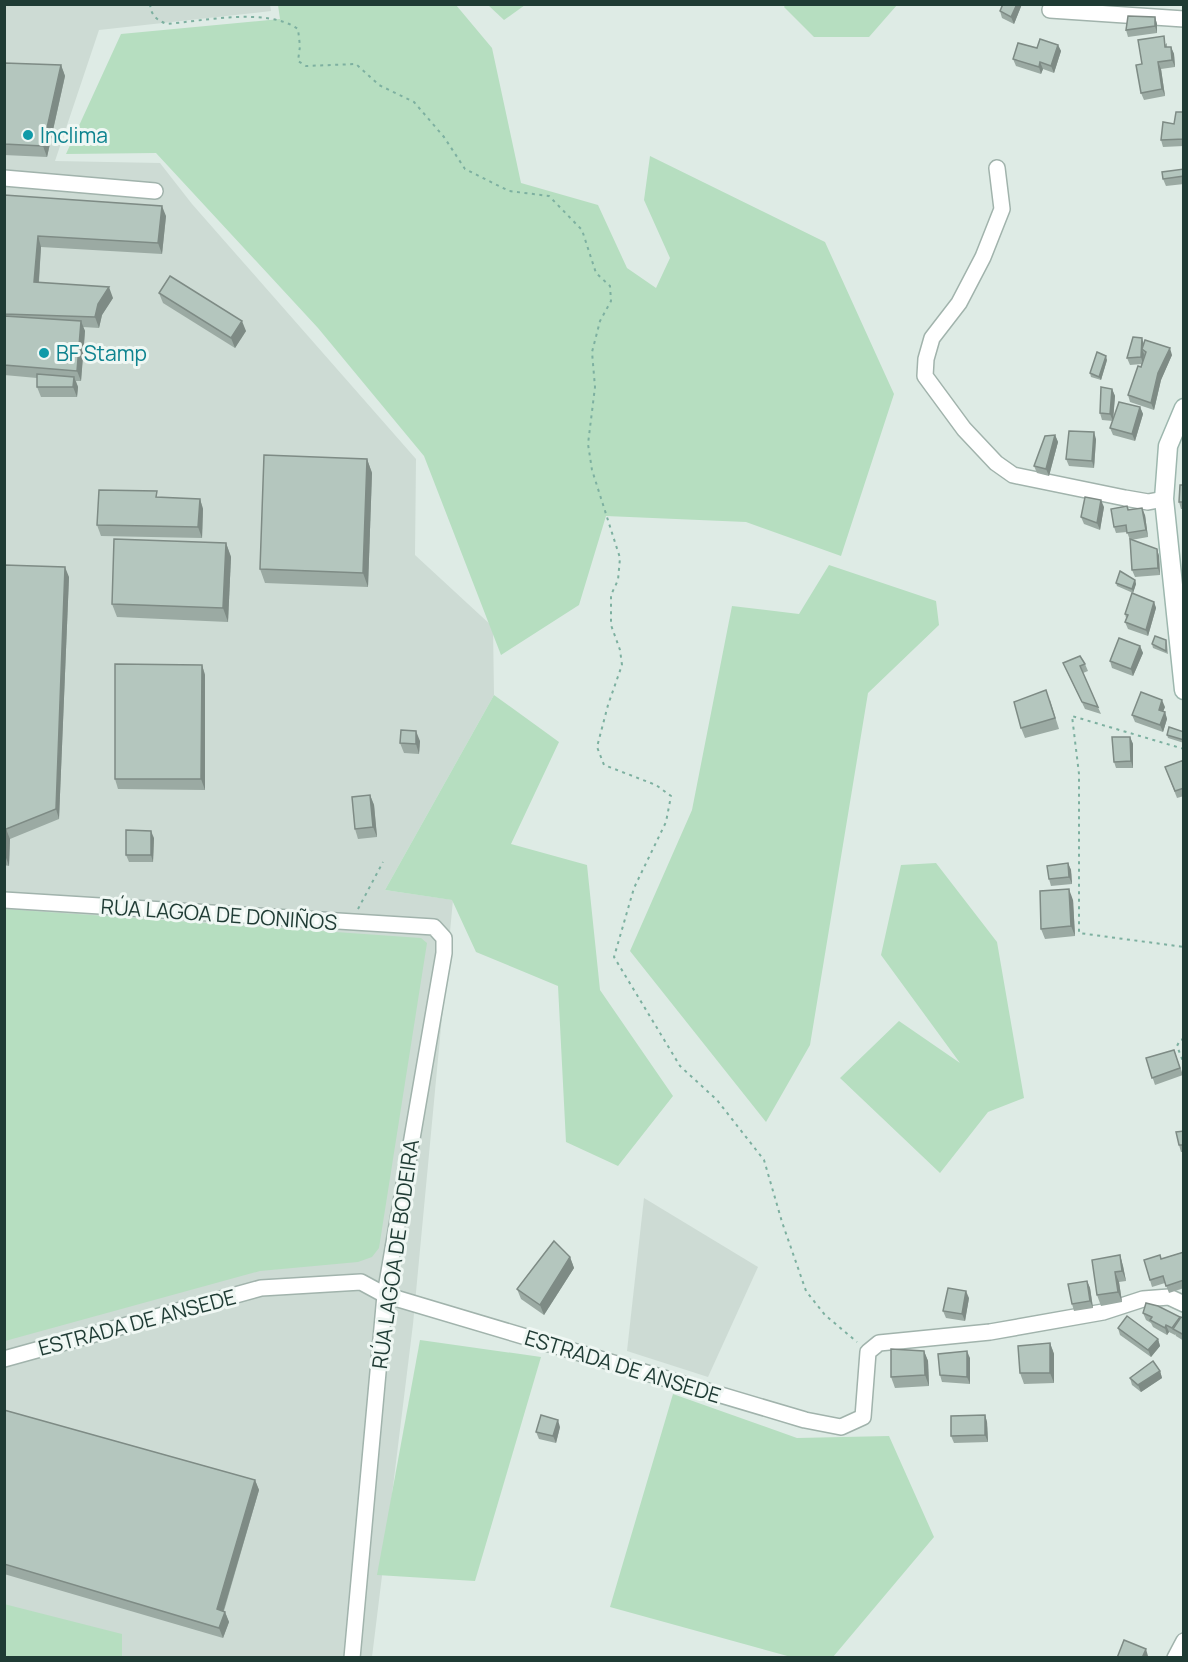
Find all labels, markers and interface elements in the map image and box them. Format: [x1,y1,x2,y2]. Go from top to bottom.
place label: Inclima [40,121,108,149]
marker: Inclima [21,128,35,142]
place label: BF Stamp [56,339,147,367]
marker: BF Stamp [37,346,51,360]
street label: RÚA LAGOA DE DONIÑOS [100,892,338,936]
street label: RÚA LAGOA DE BODEIRA [365,1137,425,1371]
street label: ESTRADA DE ANSEDE [35,1282,239,1362]
street label: ESTRADA DE ANSEDE [522,1323,724,1409]

